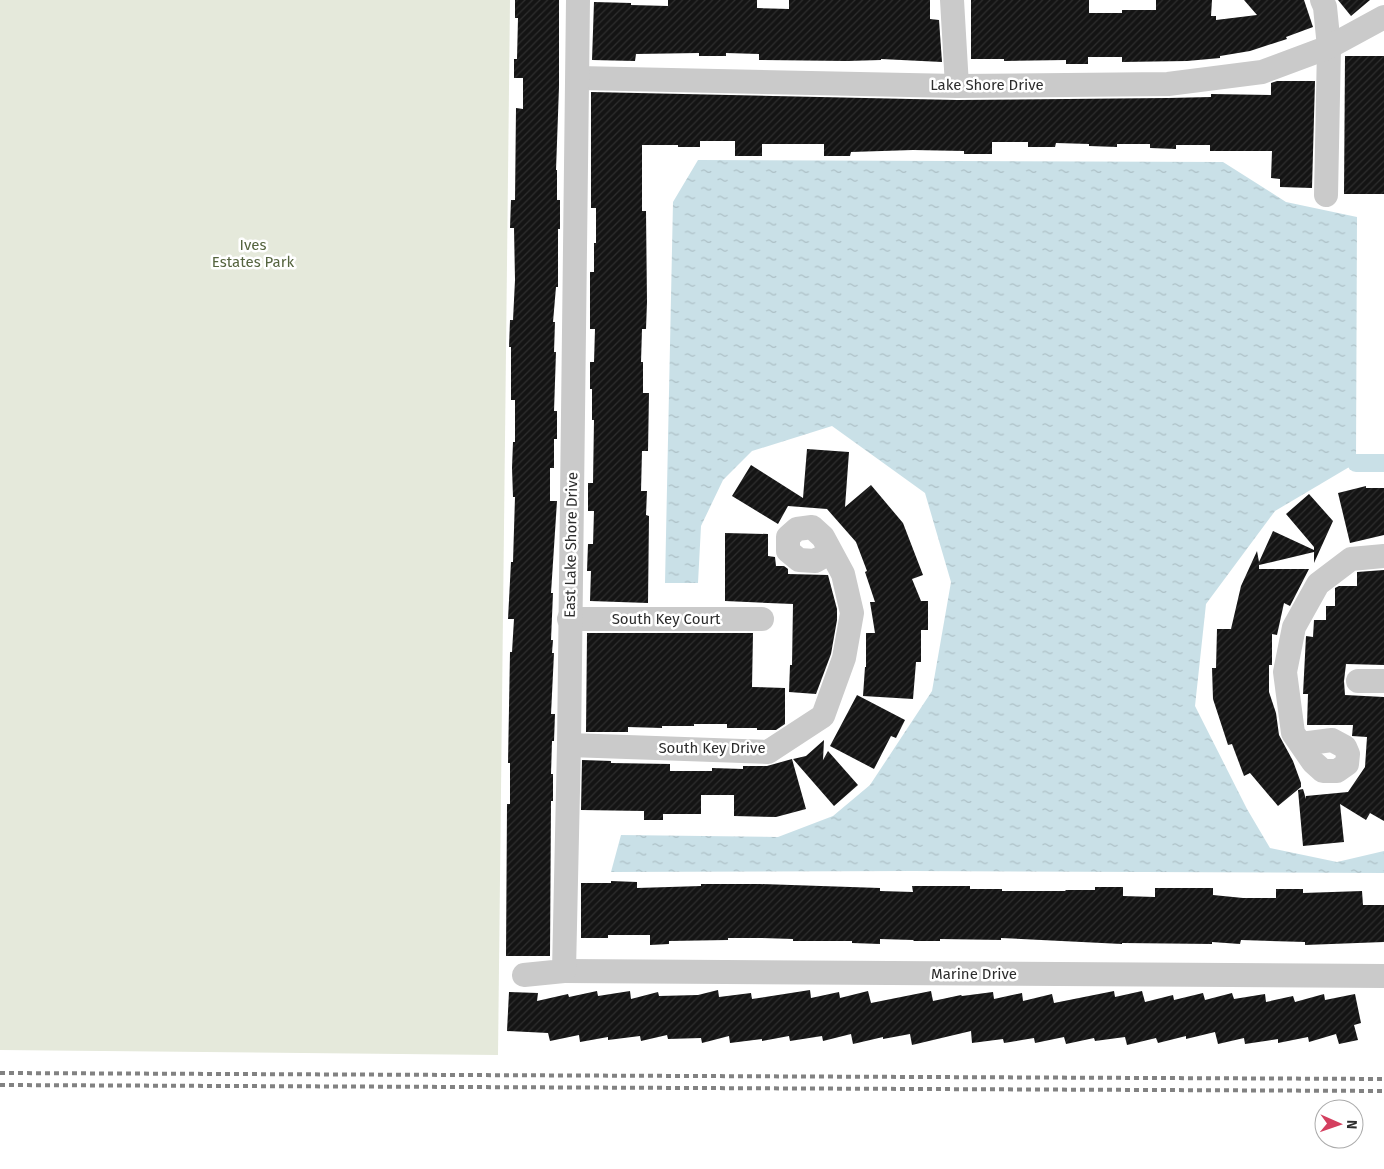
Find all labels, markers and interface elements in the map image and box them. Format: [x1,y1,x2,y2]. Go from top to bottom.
street label: Lake Shore Drive [930,76,1044,94]
park label: Ives Estates Park [212,236,294,271]
street label: East Lake Shore Drive [561,472,581,618]
street label: South Key Court [612,610,721,628]
street label: South Key Drive [658,739,766,757]
street label: Marine Drive [931,965,1017,983]
north arrow [1314,1099,1364,1149]
text: N [1343,1119,1360,1129]

